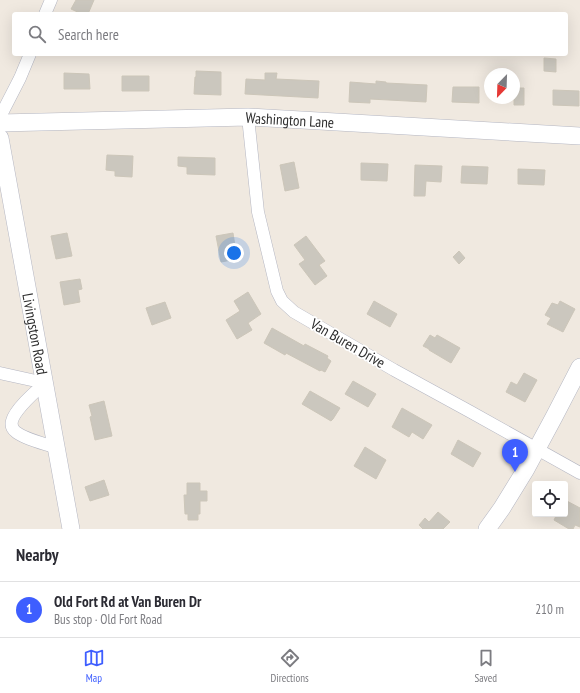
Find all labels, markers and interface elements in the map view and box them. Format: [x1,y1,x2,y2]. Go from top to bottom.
search box [12,12,568,56]
icon: search [26,23,48,45]
text: Search here [58,25,119,44]
north arrow [484,68,520,104]
street label: Washington Lane [245,107,335,131]
your location [224,243,244,263]
street label: Livingston Road [19,291,52,376]
street label: Van Buren Drive [306,314,389,372]
pin: 1 [502,439,528,472]
map controls [532,481,568,517]
button: locate [532,481,568,517]
text: Nearby [16,544,59,566]
text: Old Fort Rd at Van Buren Dr [54,592,201,611]
text: 1 [26,601,32,618]
text: 210 m [535,601,564,618]
text: Bus stop · Old Fort Road [54,611,162,628]
tab: Map [83,647,105,685]
tab: Directions [271,647,309,685]
tab: Saved [474,647,497,685]

